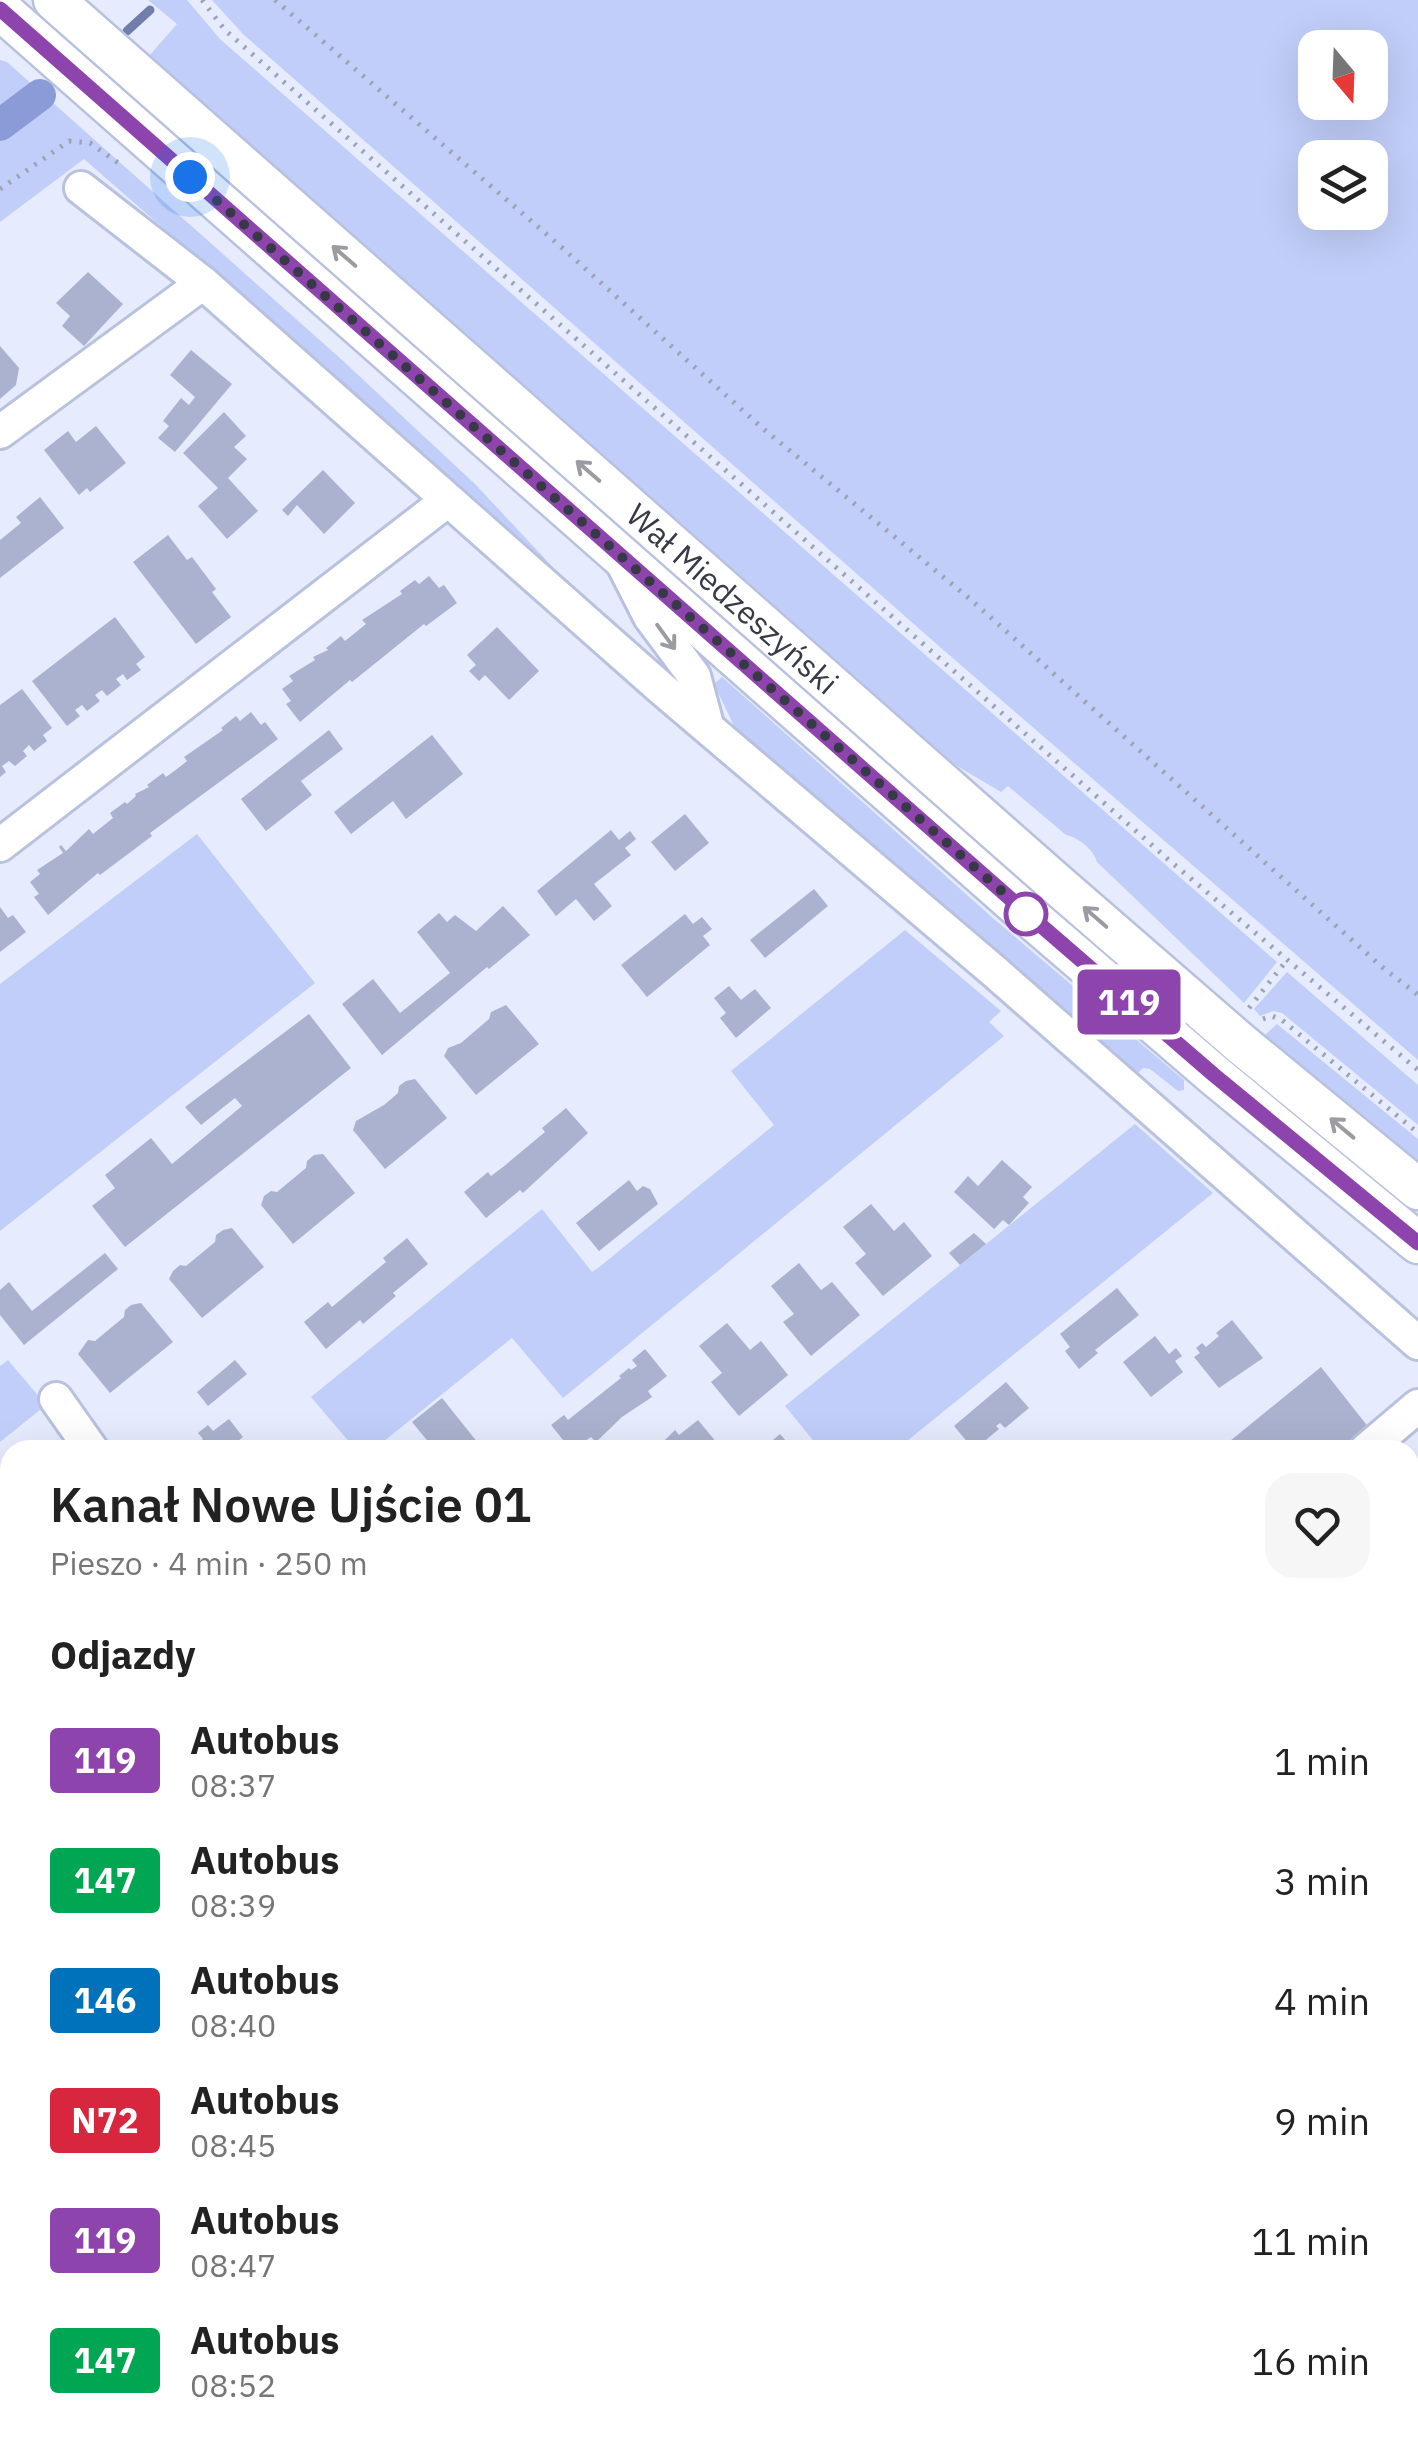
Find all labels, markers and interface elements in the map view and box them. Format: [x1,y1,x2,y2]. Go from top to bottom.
north arrow [1298,30,1388,120]
map controls [1298,30,1388,230]
button: layers [1298,140,1388,230]
your location [165,152,215,202]
one-way arrow [332,245,357,268]
one-way arrow [576,460,601,483]
street label: Wał Miedzeszyński [618,494,848,703]
one-way arrow [655,623,676,650]
unlabelled marker [1005,893,1047,935]
one-way arrow [1082,907,1108,929]
line badge: 119 [1072,970,1186,1034]
text: 119 [1097,979,1161,1025]
one-way arrow [1330,1117,1356,1139]
text: Kanał Nowe Ujście 01 [50,1473,532,1535]
button: heart [1265,1473,1370,1578]
text: Pieszo · 4 min · 250 m [50,1542,368,1584]
text: Odjazdy [50,1630,195,1679]
text: Autobus [190,1715,339,1764]
text: 1 min [1274,1736,1370,1785]
text: 119 [73,1737,137,1783]
text: 08:37 [190,1764,276,1806]
text: Autobus [190,1835,339,1884]
text: 3 min [1274,1856,1370,1905]
text: 147 [73,1857,137,1903]
text: 08:39 [190,1884,276,1926]
text: Autobus [190,1955,339,2004]
text: 4 min [1274,1976,1370,2025]
text: 146 [73,1977,137,2023]
text: 08:40 [190,2004,276,2046]
text: Autobus [190,2075,339,2124]
text: 9 min [1274,2096,1370,2145]
text: N72 [71,2097,139,2143]
text: 08:45 [190,2124,276,2166]
text: Autobus [190,2195,339,2244]
text: 11 min [1251,2216,1370,2265]
text: 119 [73,2217,137,2263]
text: 08:47 [190,2244,276,2286]
text: Autobus [190,2315,339,2364]
text: 16 min [1251,2336,1370,2385]
text: 147 [73,2337,137,2383]
text: 08:52 [190,2364,276,2406]

